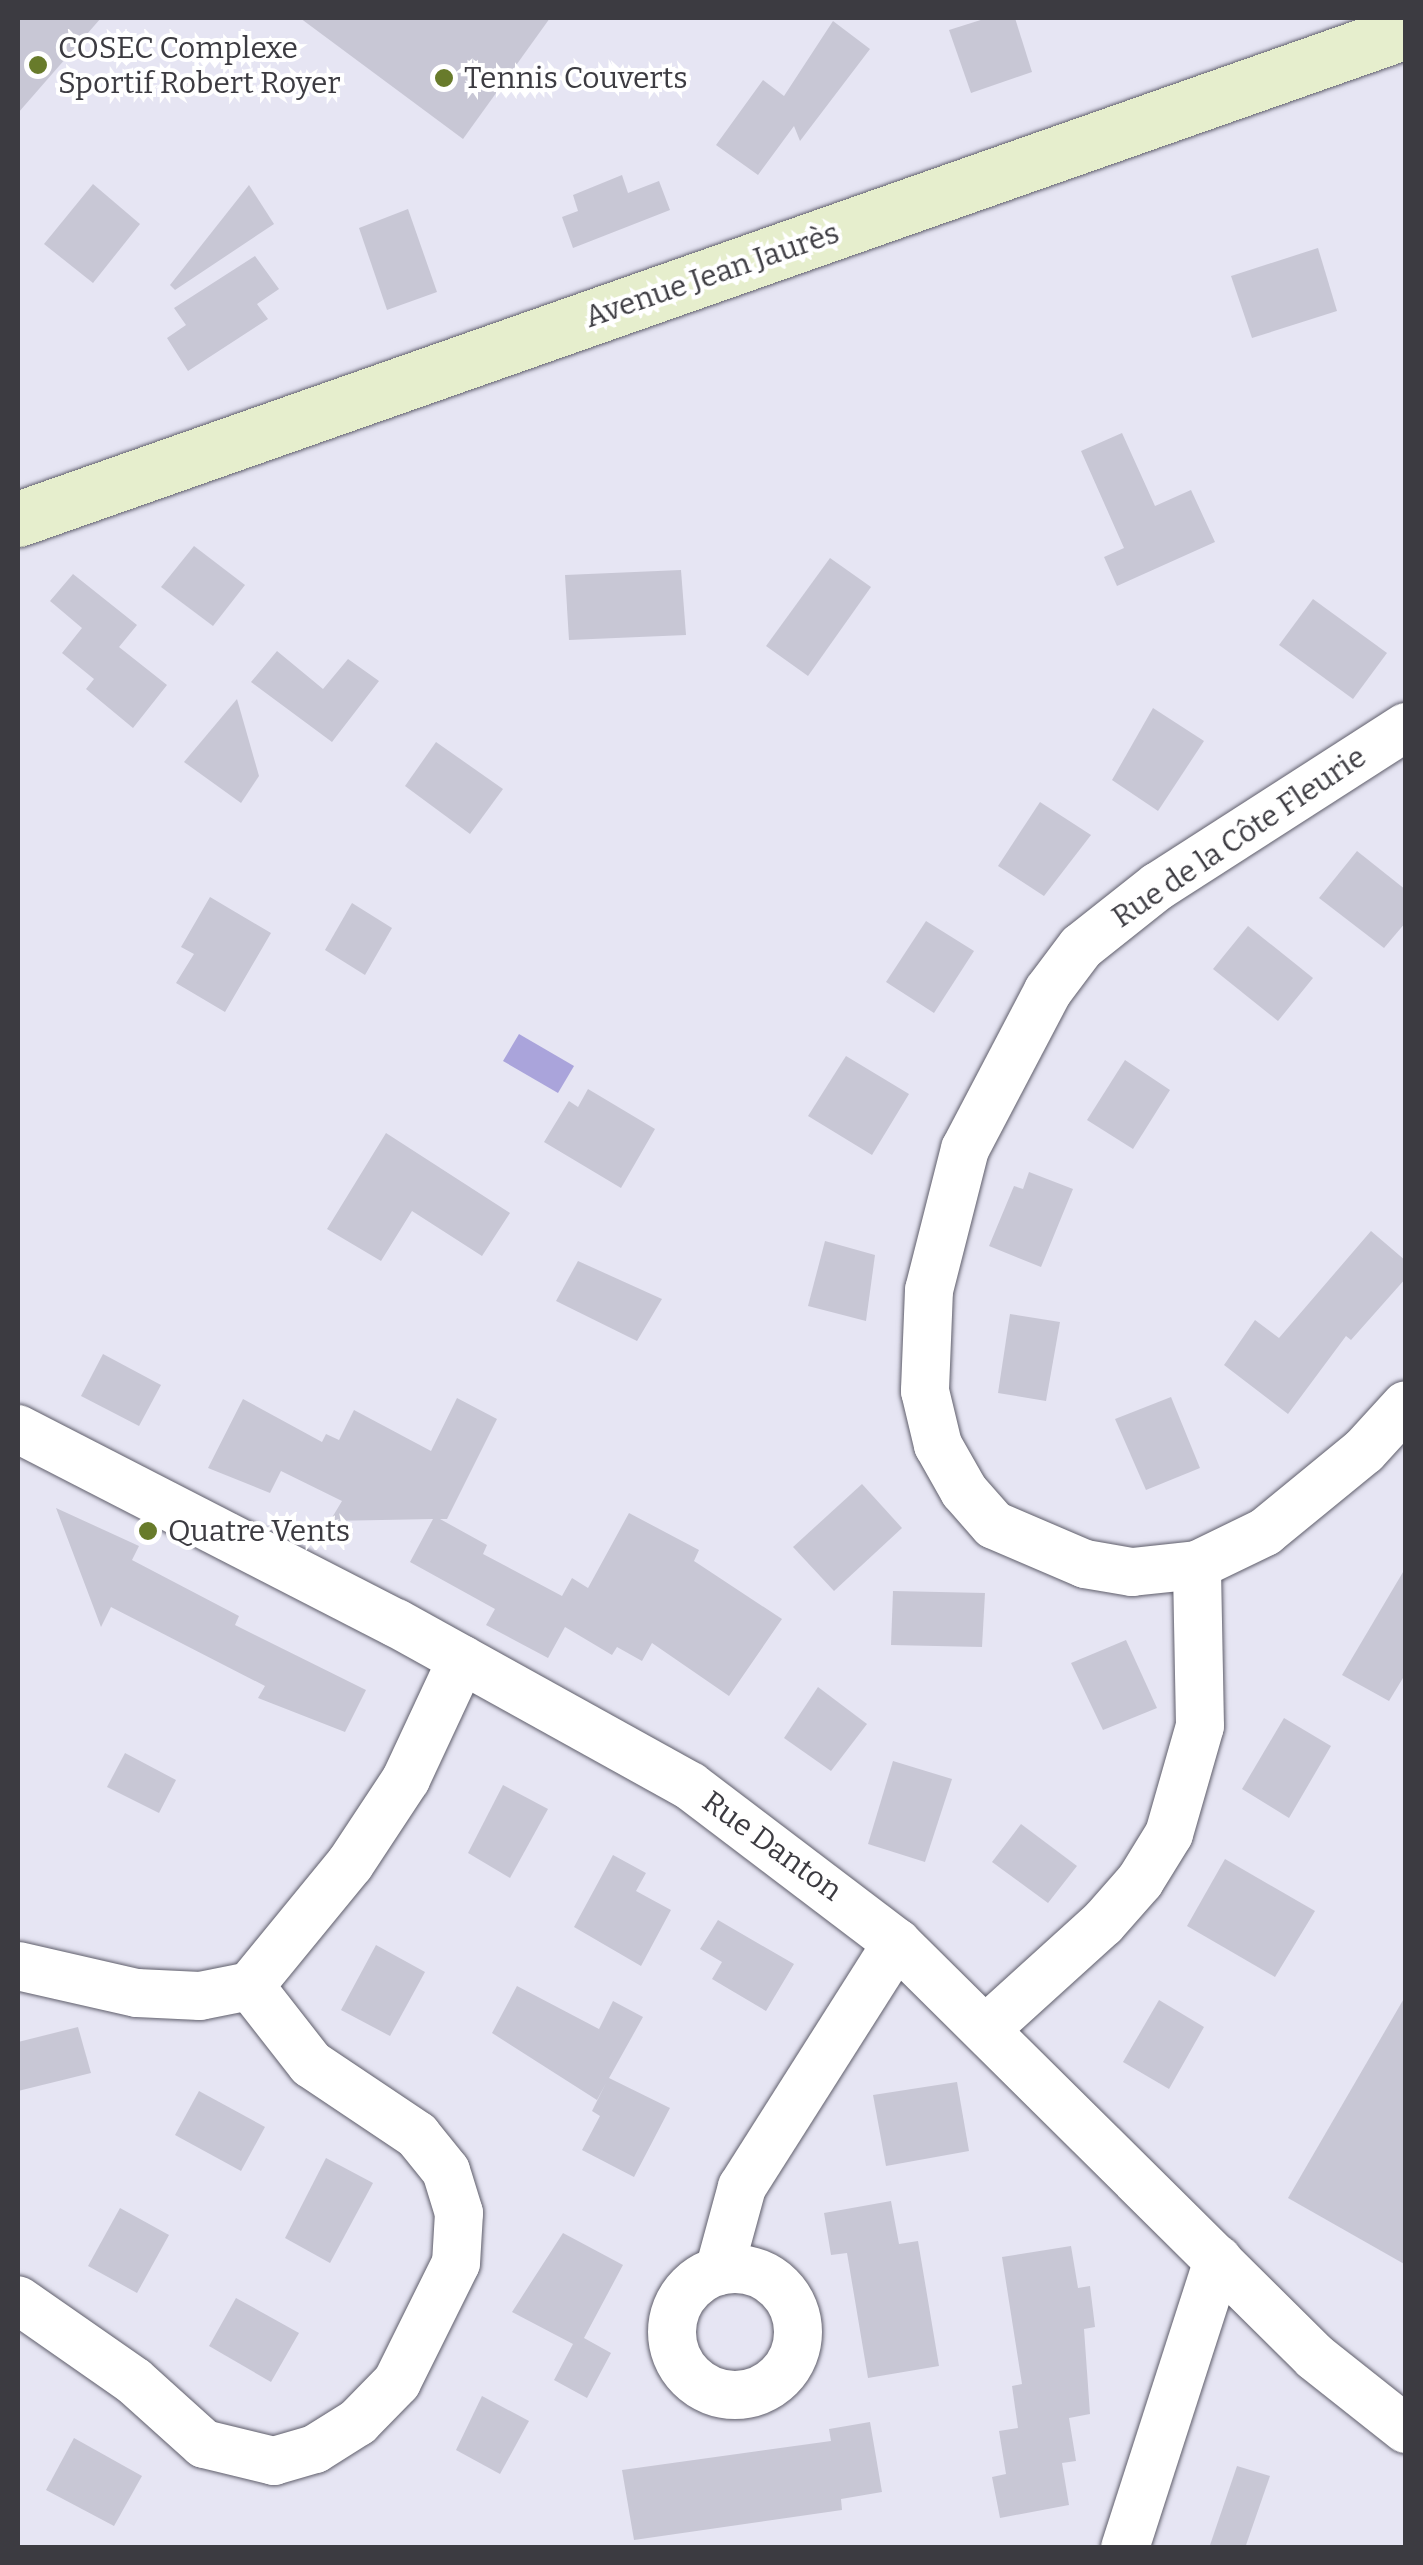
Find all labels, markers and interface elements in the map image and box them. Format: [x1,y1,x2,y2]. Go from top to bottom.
place label: COSEC Complexe Sportif Robert Royer [58,30,341,100]
marker: COSEC Complexe Sportif Robert Royer [27,54,49,76]
place label: Tennis Couverts [464,60,688,96]
marker: Tennis Couverts [433,67,455,89]
street label: Avenue Jean Jaurès [580,215,844,335]
street label: Rue de la Côte Fleurie [1105,739,1373,935]
place label: Quatre Vents [168,1513,350,1549]
marker: Quatre Vents [137,1520,159,1542]
street label: Rue Danton [695,1783,849,1909]

